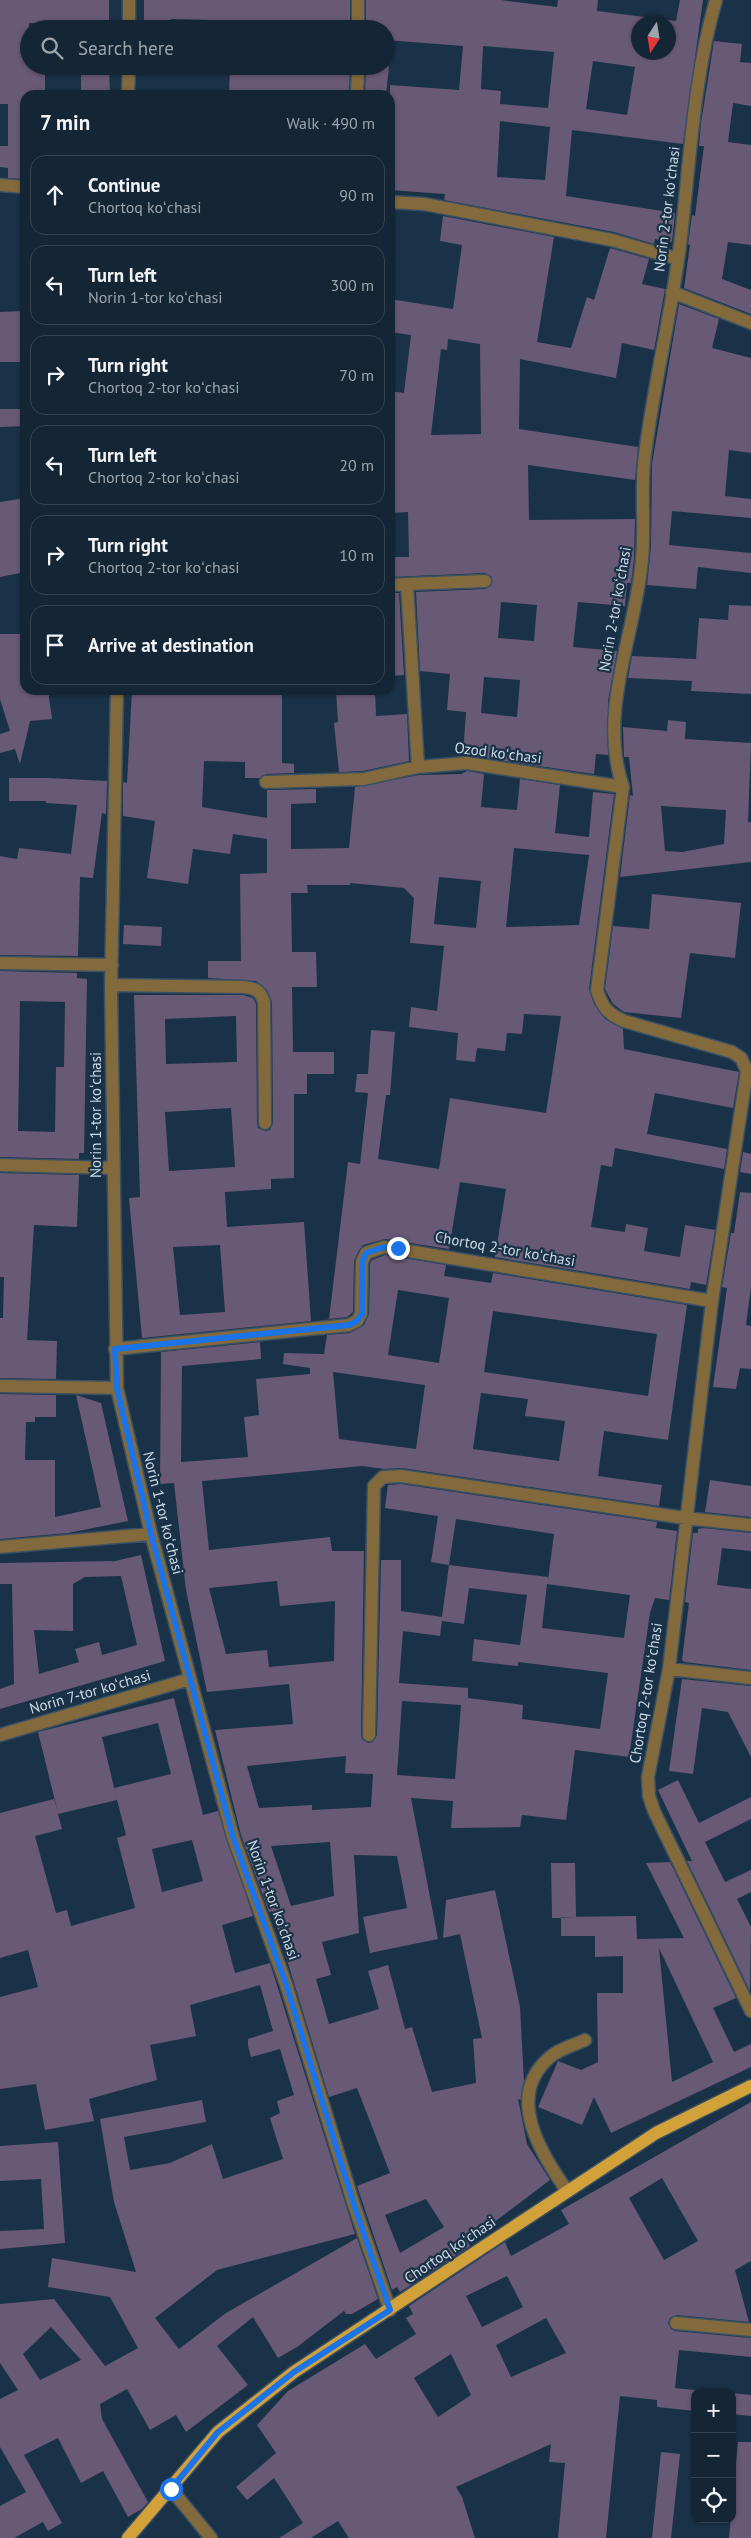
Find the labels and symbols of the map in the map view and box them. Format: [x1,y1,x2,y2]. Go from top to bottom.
north arrow [631,15,676,60]
street label: Norin 2-tor koʻchasi [649,145,684,273]
street label: Norin 2-tor koʻchasi [594,545,635,673]
street label: Ozod koʻchasi [453,738,543,767]
street label: Norin 1-tor koʻchasi [86,1052,105,1178]
street label: Chortoq 2-tor koʻchasi [433,1227,577,1270]
route end [387,1237,410,1260]
street label: Norin 1-tor koʻchasi [139,1449,188,1576]
street label: Chortoq 2-tor koʻchasi [625,1621,666,1765]
street label: Norin 7-tor koʻchasi [27,1665,153,1718]
street label: Norin 1-tor koʻchasi [243,1837,304,1962]
street label: Chortoq koʻchasi [400,2212,499,2287]
route start [160,2478,183,2501]

